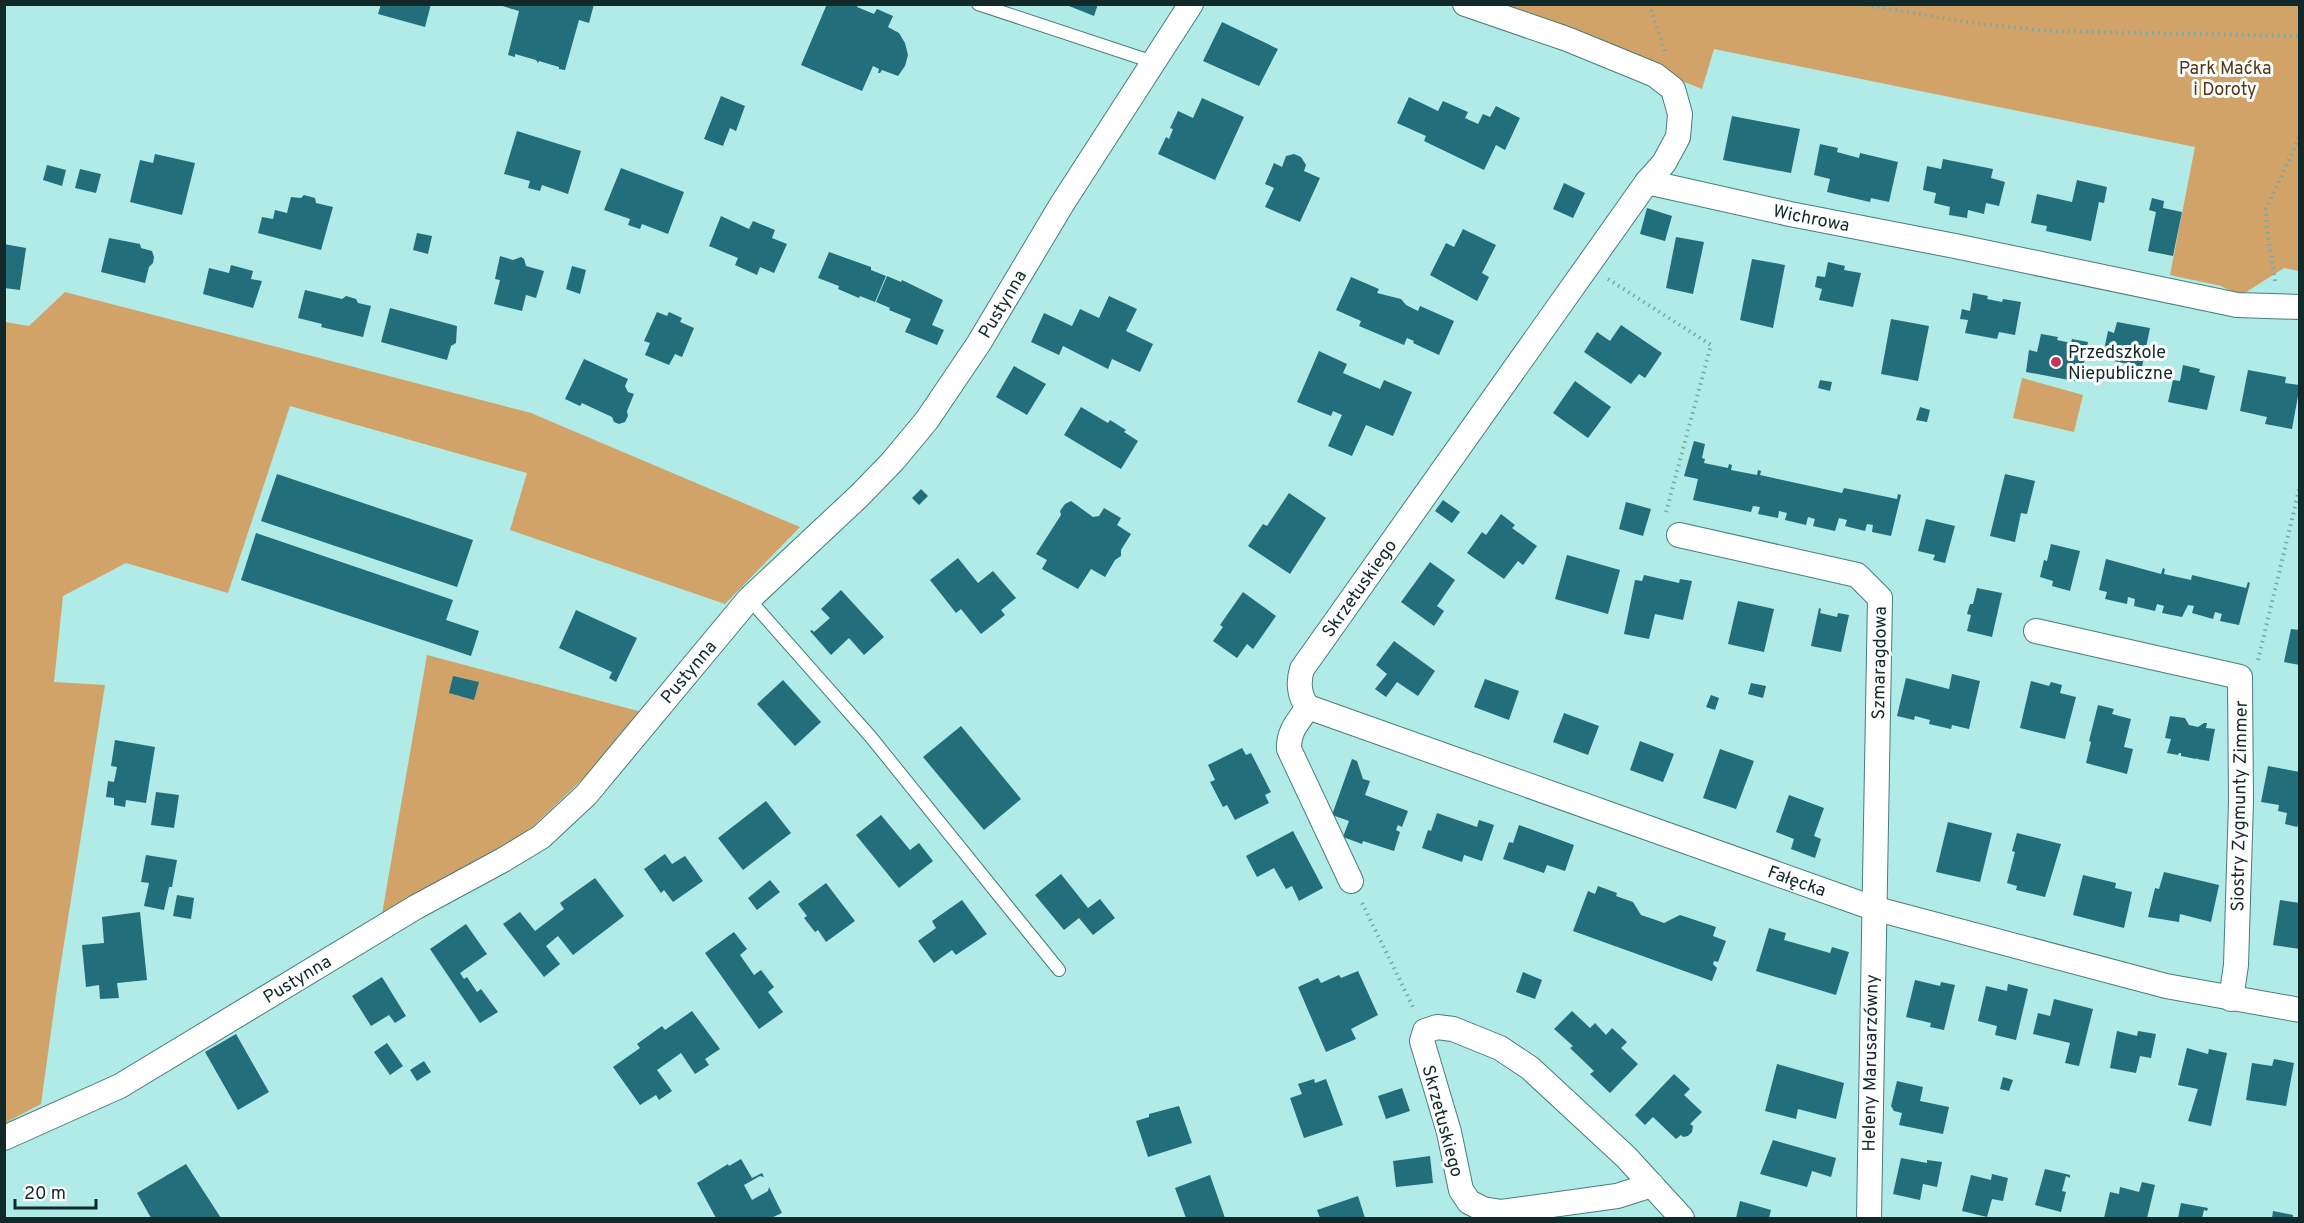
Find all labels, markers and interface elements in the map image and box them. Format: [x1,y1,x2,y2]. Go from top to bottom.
park label: Park Maćka i Doroty [2179,58,2271,102]
street label: Wichrowa [1770,200,1851,238]
street label: Pustynna [974,266,1033,343]
place label: Przedszkole Niepubliczne [2068,342,2173,386]
marker: Przedszkole Niepubliczne [2049,355,2063,369]
street label: Skrzetuskiego [1318,536,1403,643]
street label: Szmaragdowa [1868,606,1893,720]
street label: Pustynna [656,636,723,709]
street label: Siostry Zygmunty Zimmer [2227,700,2254,912]
street label: Fałęcka [1764,861,1829,903]
street label: Pustynna [259,951,336,1010]
street label: Heleny Marusarzówny [1858,974,1885,1152]
street label: Skrzetuskiego [1416,1063,1468,1180]
scale bar [15,1172,96,1210]
text: 20 m [24,1183,66,1206]

